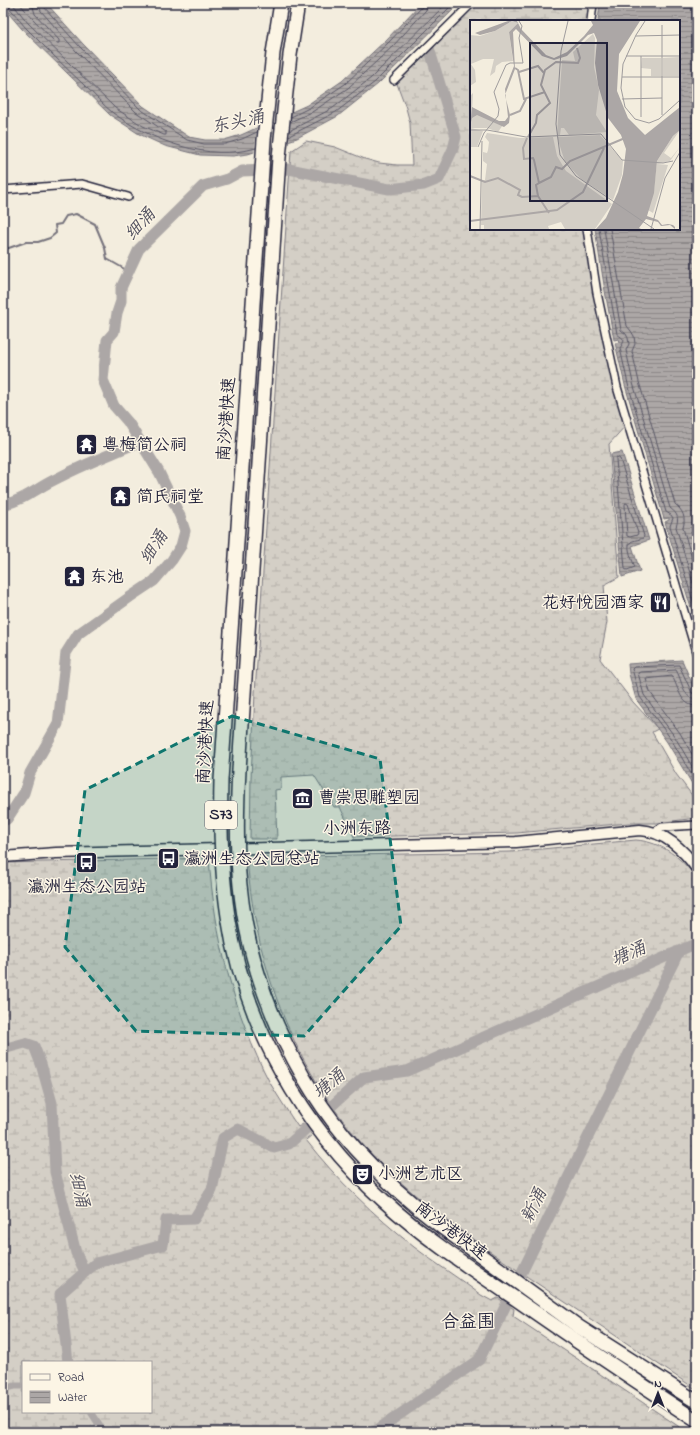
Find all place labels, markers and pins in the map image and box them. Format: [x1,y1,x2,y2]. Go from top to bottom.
temple icon: 粤梅简公祠 [74,432,100,458]
place label: 粤梅简公祠 [102,433,187,458]
temple icon: 简氏祠堂 [108,484,134,510]
place label: 简氏祠堂 [136,485,204,510]
temple icon: 东池 [61,564,87,590]
place label: 东池 [90,565,124,590]
restaurant icon: 花好悦园酒家 [647,590,673,616]
place label: 花好悦园酒家 [542,591,644,616]
museum icon: 曹崇思雕塑园 [289,785,315,811]
place label: 曹崇思雕塑园 [318,786,420,811]
bus stop icon: 瀛洲生态公园总站 [156,846,182,872]
place label: 瀛洲生态公园总站 [184,847,320,872]
bus stop icon: 瀛洲生态公园站 [74,850,100,876]
place label: 瀛洲生态公园站 [28,875,147,900]
theatre icon: 小洲艺术区 [350,1161,376,1187]
place label: 小洲艺术区 [378,1162,463,1187]

